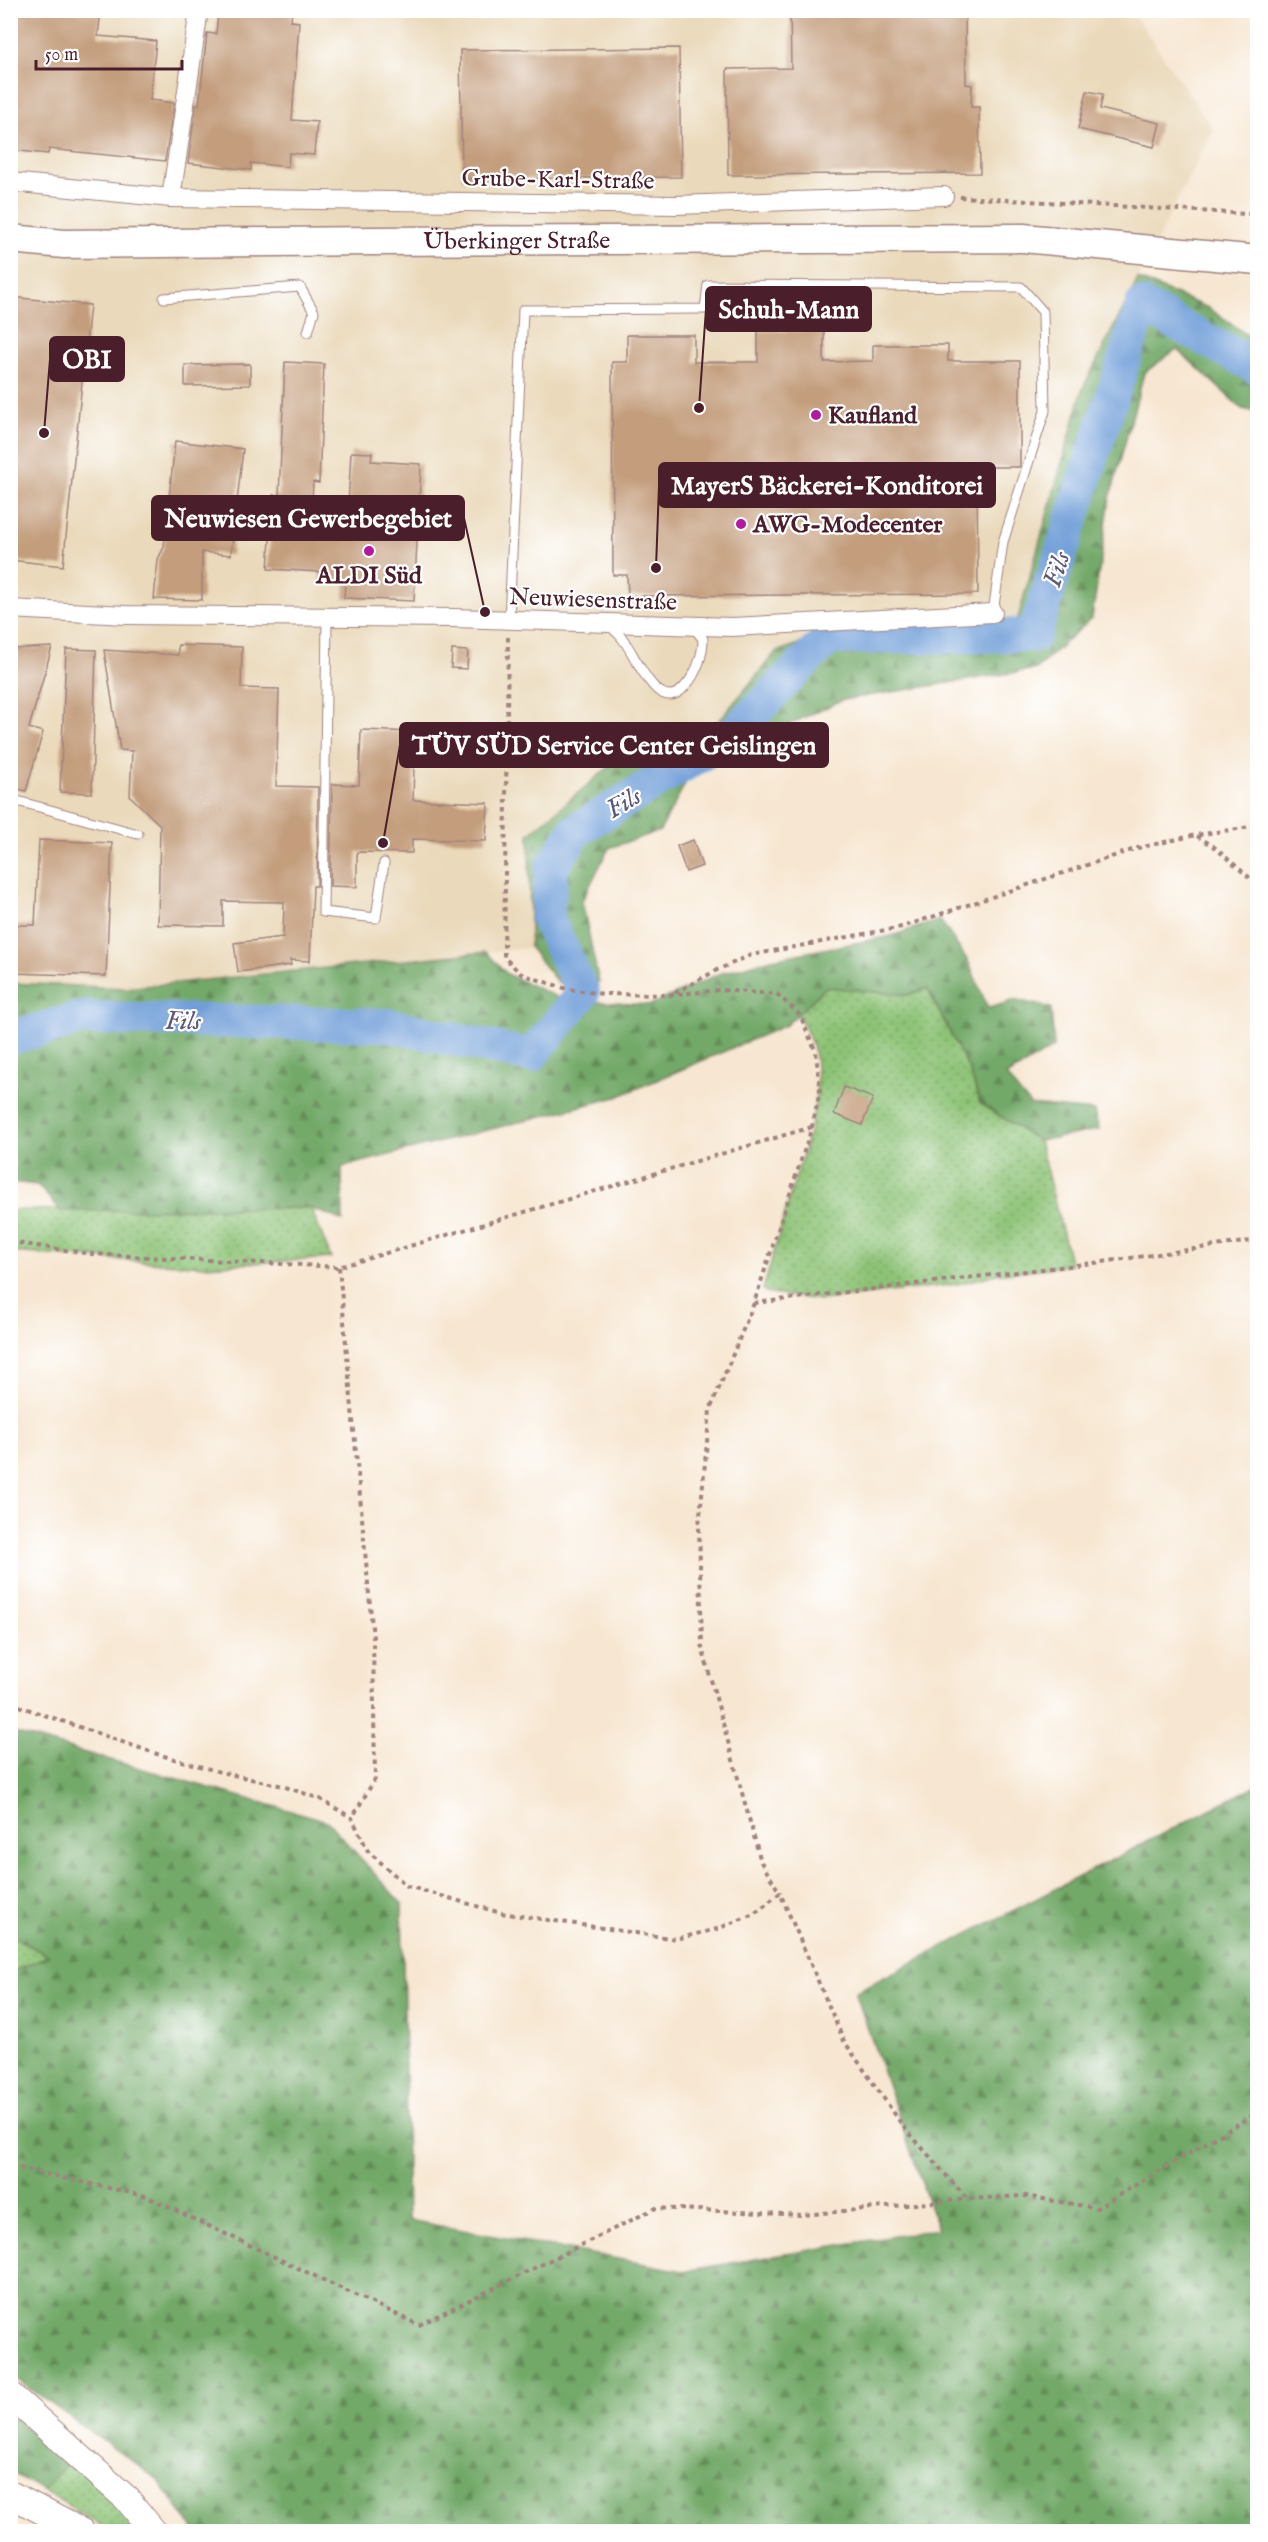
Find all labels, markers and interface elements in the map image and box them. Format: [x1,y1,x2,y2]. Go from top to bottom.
scale bar [36,33,182,71]
text: 50 m [45,44,78,67]
street label: Grube-Karl-Straße [461,163,655,198]
street label: Überkinger Straße [423,226,610,258]
callout: Schuh-Mann [706,287,871,331]
text: Schuh-Mann [719,294,860,327]
callout: OBI [50,337,124,381]
text: OBI [62,344,112,377]
place label: Kaufland [828,401,918,432]
marker: Kaufland [809,408,823,422]
callout: MayerS Bäckerei-Konditorei [659,463,995,507]
text: MayerS Bäckerei-Konditorei [671,470,983,503]
callout: Neuwiesen Gewerbegebiet [152,496,464,540]
text: Neuwiesen Gewerbegebiet [163,503,452,536]
place label: AWG-Modecenter [752,510,942,541]
marker: AWG-Modecenter [734,517,748,531]
marker: ALDI Süd [362,544,376,558]
water label: Fils [1036,547,1079,591]
place label: ALDI Süd [315,561,423,592]
street label: Neuwiesenstraße [508,582,678,619]
callout: TÜV SÜD Service Center Geislingen [400,723,828,767]
text: TÜV SÜD Service Center Geislingen [411,730,816,763]
water label: Fils [600,780,648,827]
water label: Fils [165,1005,202,1038]

